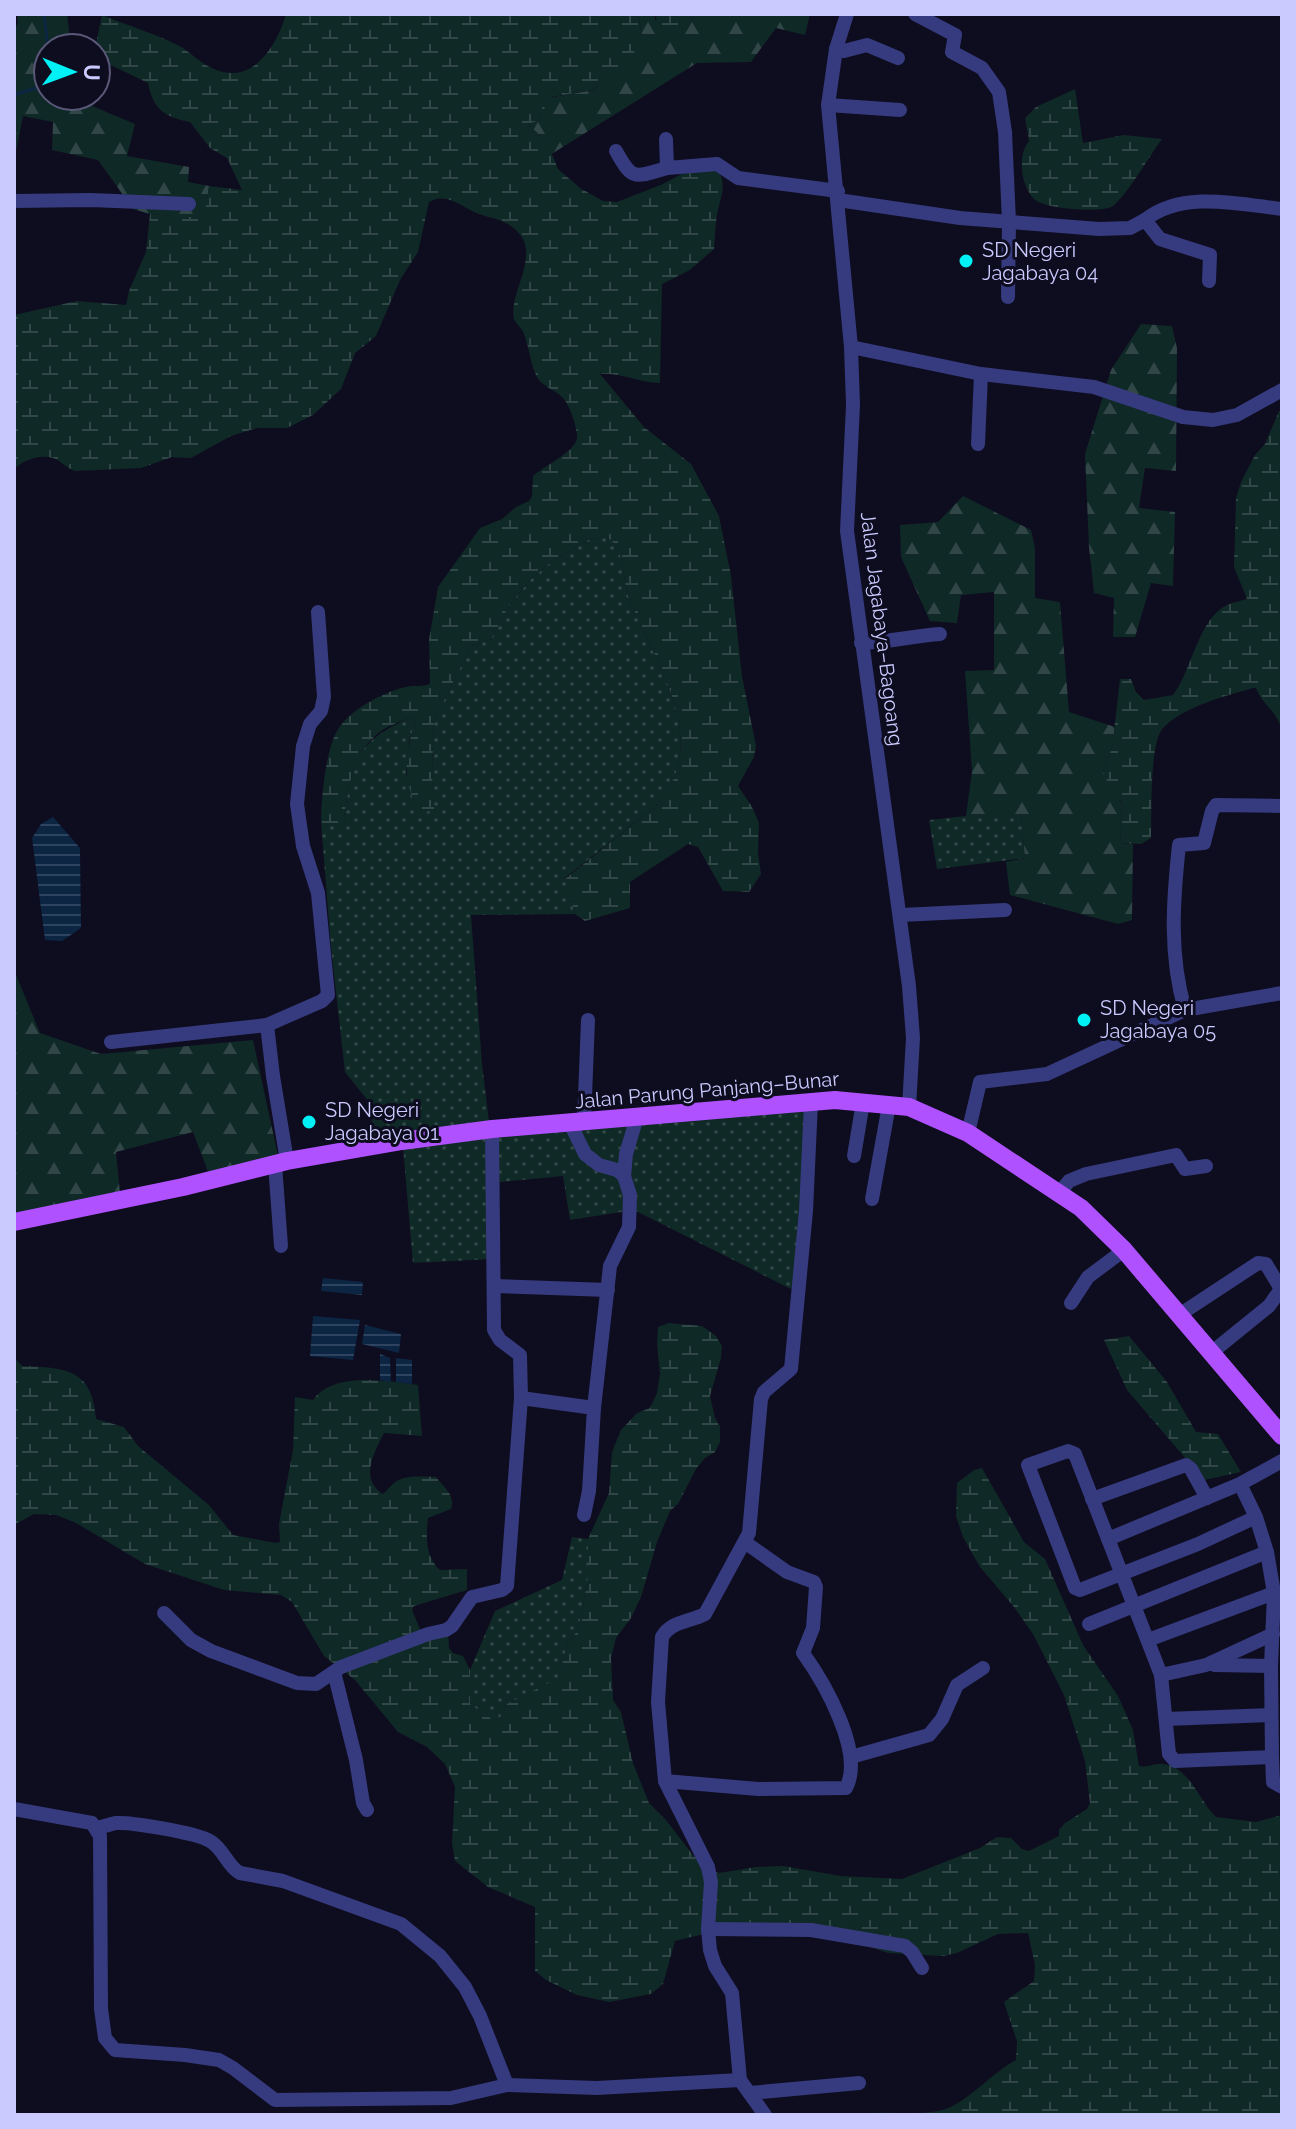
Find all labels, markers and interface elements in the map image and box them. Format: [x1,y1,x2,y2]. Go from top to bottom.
north arrow [32,32,112,112]
text: U [79,64,105,81]
place label: SD Negeri Jagabaya 04 [982,238,1098,285]
marker: SD Negeri Jagabaya 04 [957,252,975,270]
street label: Jalan Jagabaya–Bagoang [856,511,908,747]
place label: SD Negeri Jagabaya 05 [1100,996,1216,1043]
marker: SD Negeri Jagabaya 05 [1075,1011,1093,1029]
street label: Jalan Parung Panjang–Bunar [574,1066,840,1114]
place label: SD Negeri Jagabaya 01 [325,1098,439,1145]
marker: SD Negeri Jagabaya 01 [300,1113,318,1131]

